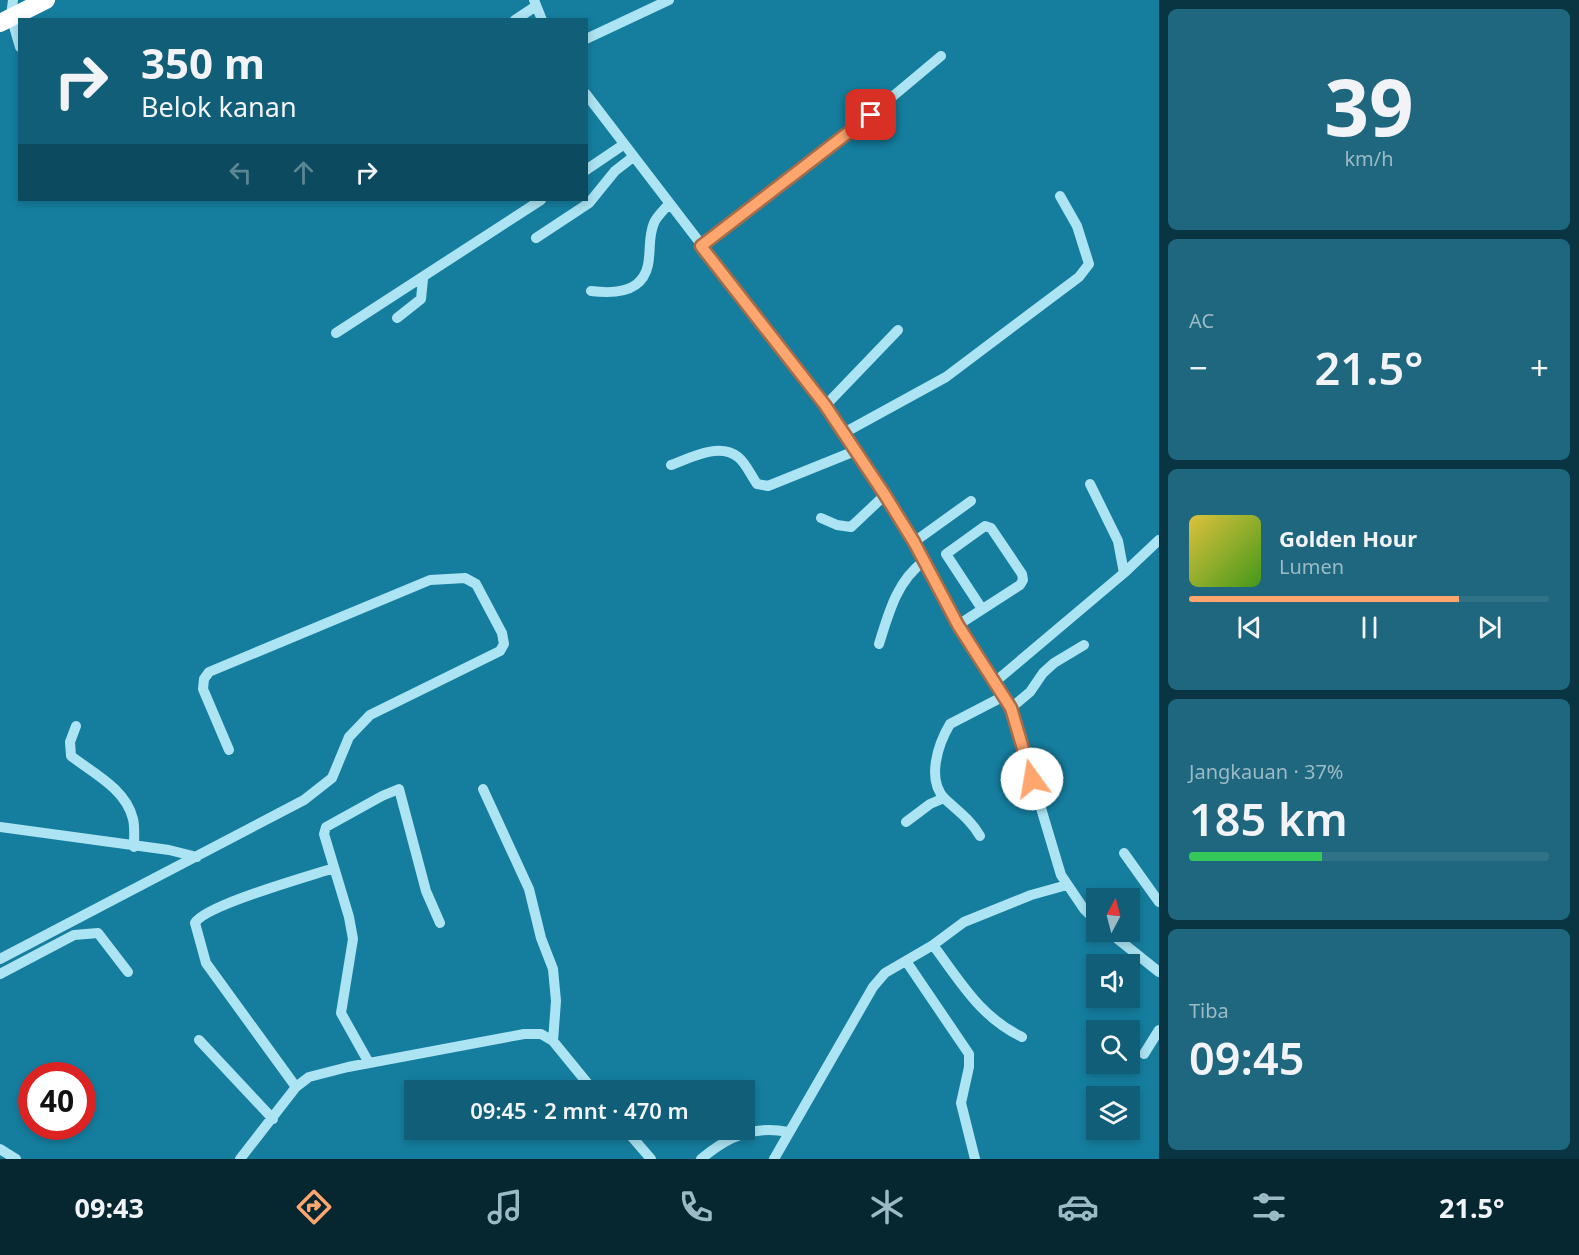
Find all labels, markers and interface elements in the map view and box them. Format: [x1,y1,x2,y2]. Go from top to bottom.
text: 350 m [141,34,265,91]
icon: right [42,42,120,120]
text: 39 [1324,53,1414,159]
text: Belok kanan [141,88,297,125]
pin [845,89,896,140]
icon: arrive [854,98,887,131]
text: km/h [1344,145,1394,172]
icon: left [224,156,257,189]
icon: ahead [287,156,320,189]
icon: right [350,156,383,189]
text: AC [1189,307,1214,334]
text: 21.5° [1315,337,1423,398]
text: − [1189,345,1208,390]
text: + [1530,345,1549,390]
text: Golden Hour [1279,523,1417,553]
text: Lumen [1279,553,1344,580]
icon: previous [1233,611,1266,644]
icon: pause [1353,611,1386,644]
icon: next [1473,611,1506,644]
position arrow [1000,747,1064,811]
text: Jangkauan · 37% [1189,758,1343,785]
text: 185 km [1189,788,1348,849]
north arrow [1086,888,1140,942]
map controls [1086,888,1140,1140]
button: sound [1086,954,1140,1008]
text: Tiba [1189,997,1229,1024]
button: search [1086,1020,1140,1074]
text: 09:45 [1189,1027,1304,1088]
speed limit sign: 40 [18,1062,96,1140]
button: layers [1086,1086,1140,1140]
text: 09:45 · 2 mnt · 470 m [470,1095,689,1125]
icon: directions [293,1186,335,1228]
icon: music [484,1186,526,1228]
icon: phone [675,1186,717,1228]
icon: climate [866,1186,908,1228]
icon: car [1057,1186,1099,1228]
icon: filters [1248,1186,1290,1228]
text: 09:43 [75,1189,144,1226]
text: 21.5° [1439,1189,1504,1226]

